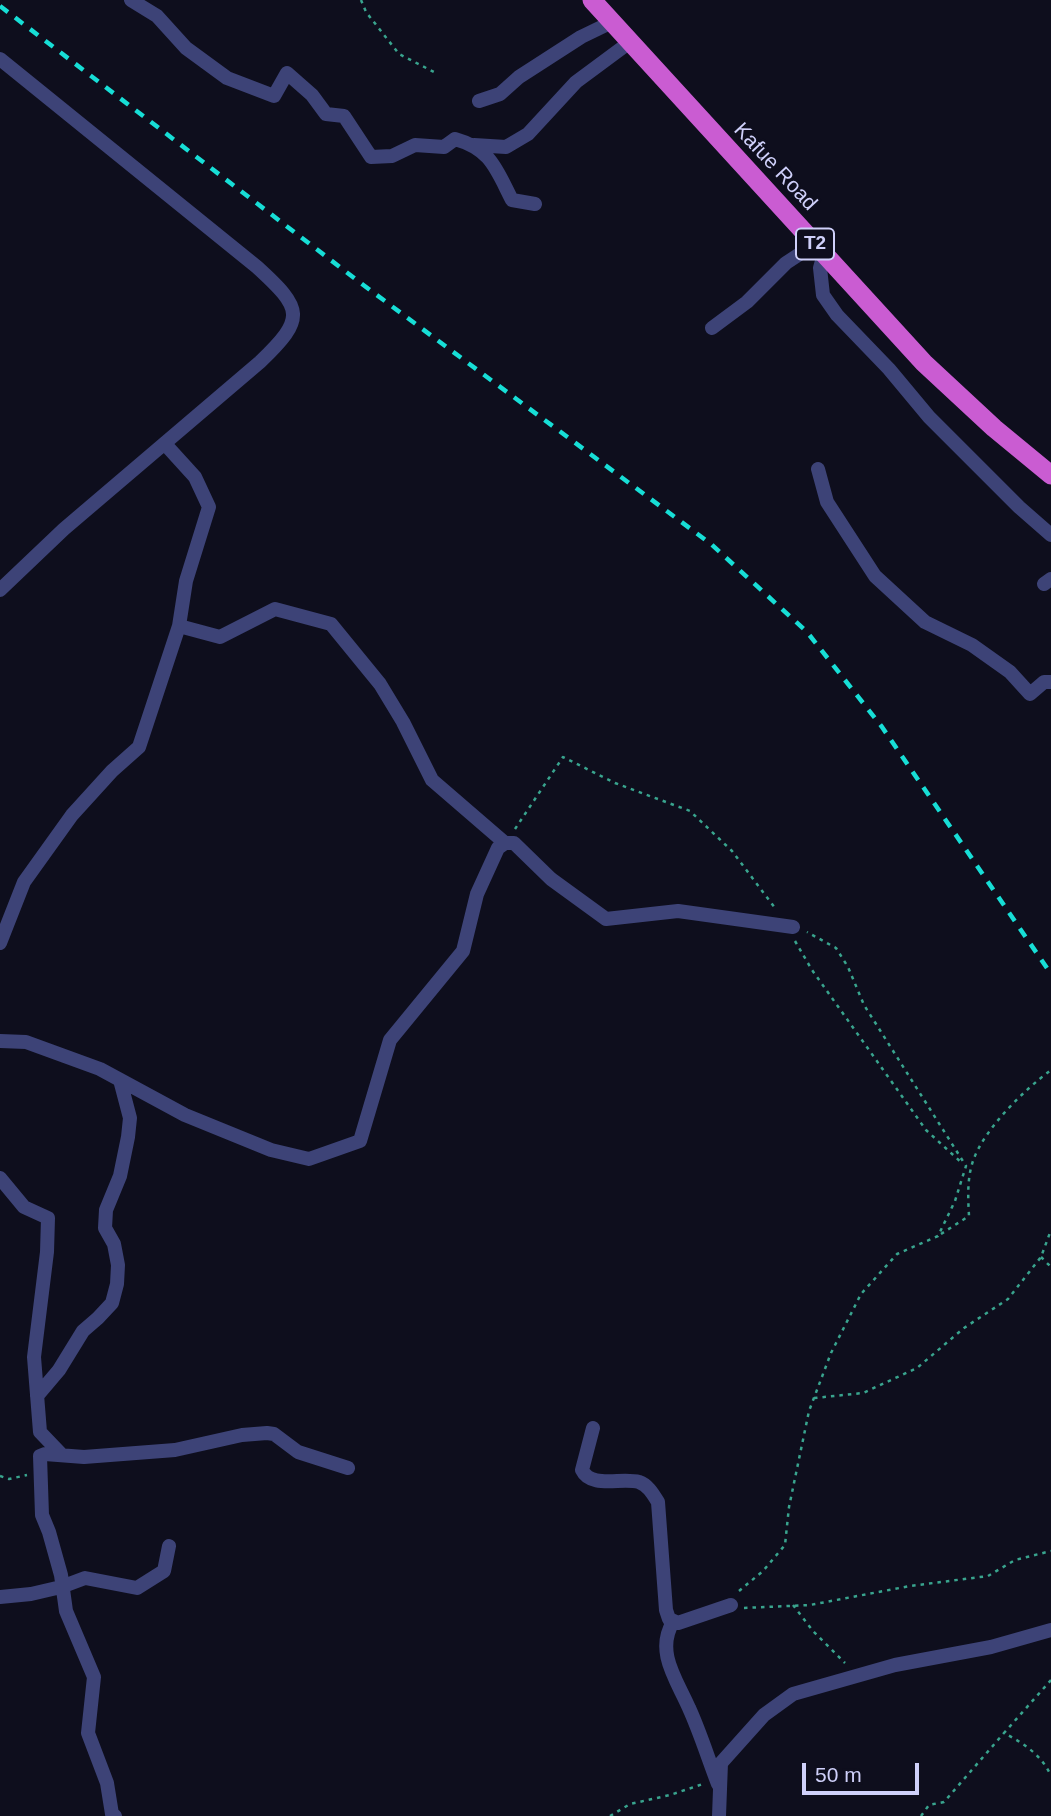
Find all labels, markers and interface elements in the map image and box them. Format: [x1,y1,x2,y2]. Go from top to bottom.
street label: Kafue Road [728,118,822,216]
road number: T2 [796,228,834,260]
scale bar [806,1750,923,1794]
text: 50 m [815,1763,862,1786]

